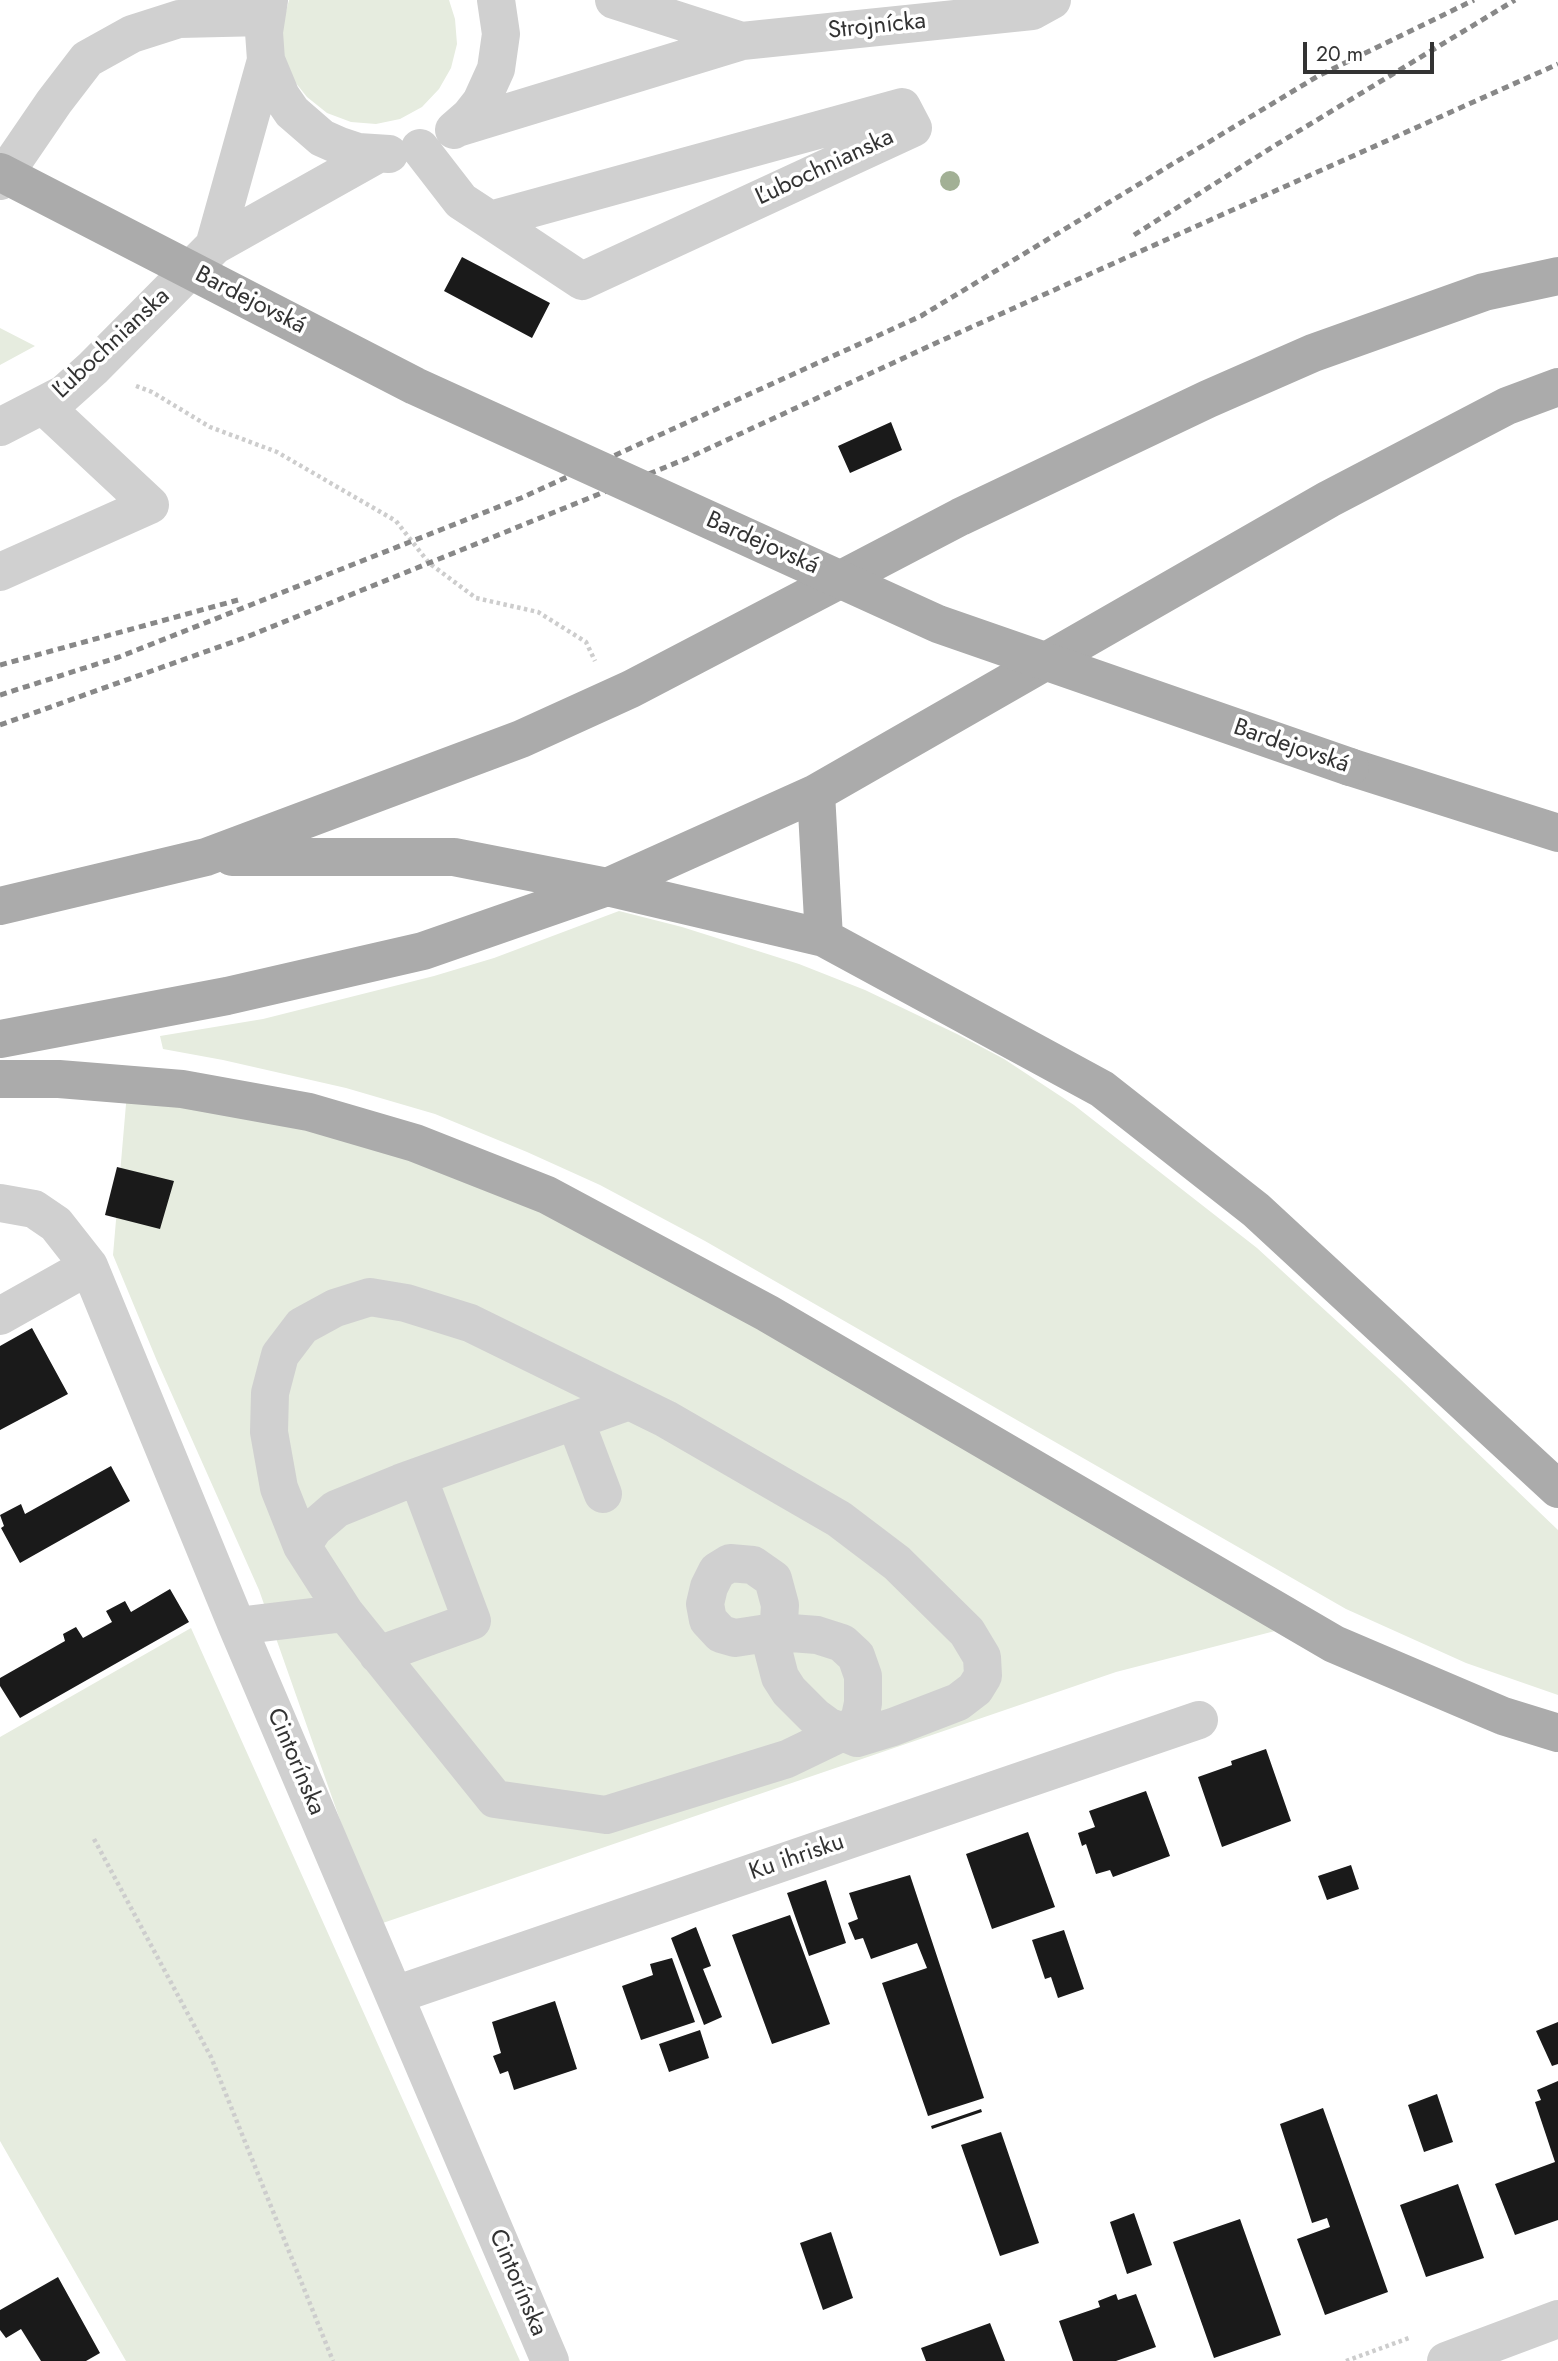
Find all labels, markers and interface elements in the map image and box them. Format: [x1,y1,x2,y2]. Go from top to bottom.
street label: Strojnícka [827,8,927,46]
scale bar [1306,28,1437,72]
text: 20 m [1316,39,1363,69]
street label: Ľubochnianska [751,123,899,213]
street label: Bardejovská [190,261,310,341]
street label: Ľubochnianska [48,283,176,405]
street label: Bardejovská [701,506,823,582]
street label: Bardejovská [1229,714,1353,780]
street label: Cintorínska [260,1704,330,1820]
street label: Ku ihrisku [746,1828,848,1888]
street label: Cintorínska [482,2225,552,2341]

